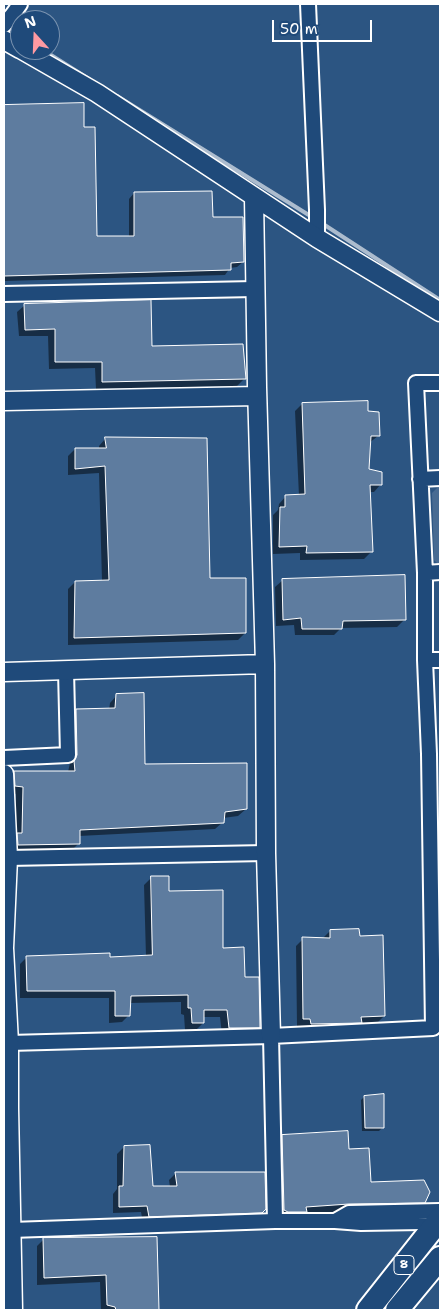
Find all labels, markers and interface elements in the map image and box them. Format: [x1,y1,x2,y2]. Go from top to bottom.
north arrow [10,10,60,60]
scale bar [274,10,374,42]
text: N [22,11,39,32]
text: 50 m [280,19,318,39]
road number: 8 [394,1256,414,1274]

